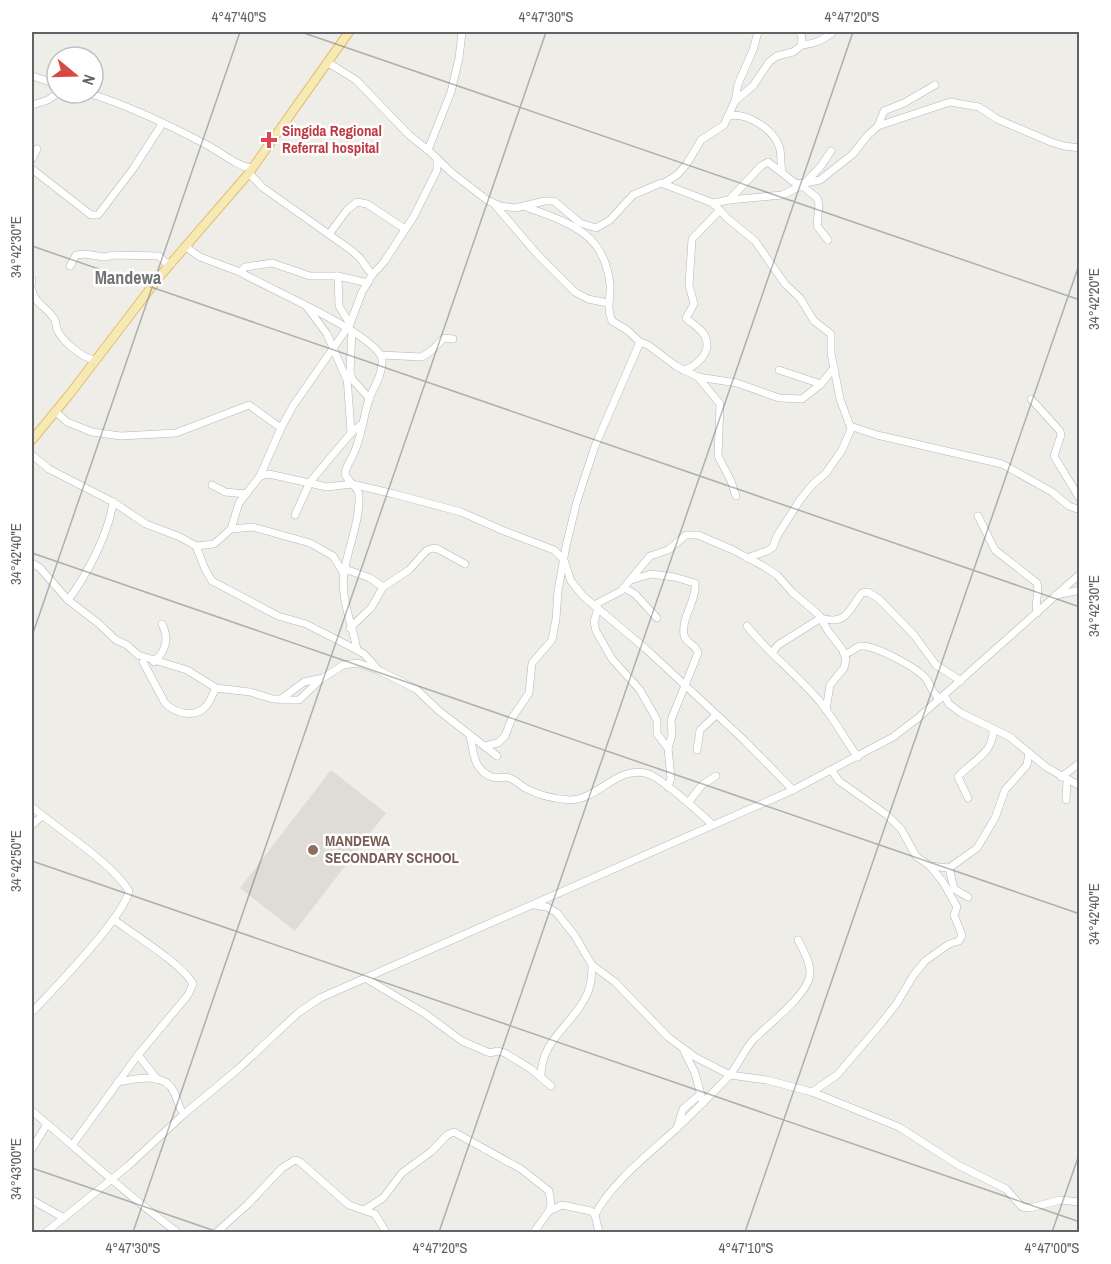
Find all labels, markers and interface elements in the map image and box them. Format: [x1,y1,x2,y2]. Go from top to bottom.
text: 4°47'40"S [211,6,267,27]
text: 4°47'30"S [518,6,574,27]
text: 4°47'20"S [824,6,880,27]
north arrow [45,45,105,105]
text: N [77,72,101,88]
place label: Singida Regional Referral hospital [282,120,382,158]
marker: Singida Regional Referral hospital [260,131,278,149]
text: 34°42'30"E [5,216,26,278]
district label: Mandewa [95,265,162,290]
text: 34°42'20"E [1083,268,1104,330]
text: 34°42'40"E [5,523,26,585]
text: 34°42'30"E [1083,575,1104,637]
text: 34°42'50"E [5,830,26,892]
place label: MANDEWA SECONDARY SCHOOL [325,830,459,868]
marker: MANDEWA SECONDARY SCHOOL [306,843,320,857]
text: 34°42'40"E [1083,883,1104,945]
text: 34°43'00"E [5,1138,26,1200]
text: 4°47'30"S [105,1237,161,1258]
text: 4°47'20"S [412,1237,468,1258]
text: 4°47'10"S [718,1237,774,1258]
text: 4°47'00"S [1024,1237,1080,1258]

